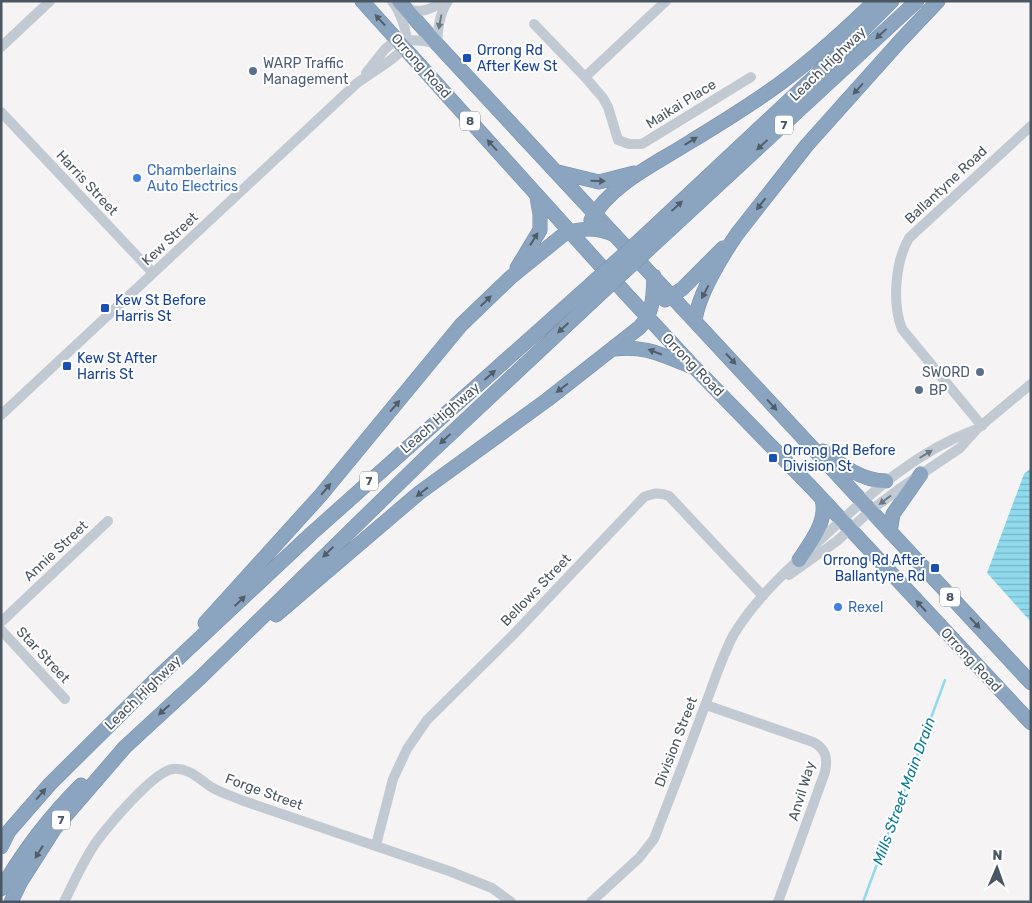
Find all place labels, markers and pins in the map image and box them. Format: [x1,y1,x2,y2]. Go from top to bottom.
place label: Orrong Rd After Kew St [477,42,558,75]
marker: Orrong Rd After Kew St [461,52,473,64]
place label: WARP Traffic Management [263,55,349,88]
marker: WARP Traffic Management [247,65,259,77]
place label: Chamberlains Auto Electrics [147,162,238,195]
marker: Chamberlains Auto Electrics [131,172,143,184]
place label: Kew St Before Harris St [115,292,206,325]
marker: Kew St Before Harris St [99,302,111,314]
place label: Kew St After Harris St [77,350,158,383]
marker: Kew St After Harris St [61,360,73,372]
place label: SWORD [922,364,970,381]
marker: SWORD [974,366,986,378]
place label: BP [929,382,947,399]
marker: BP [913,384,925,396]
place label: Orrong Rd Before Division St [783,442,896,475]
marker: Orrong Rd Before Division St [767,452,779,464]
place label: Orrong Rd After Ballantyne Rd [823,552,926,585]
marker: Orrong Rd After Ballantyne Rd [929,562,941,574]
place label: Rexel [848,599,883,616]
marker: Rexel [832,601,844,613]

